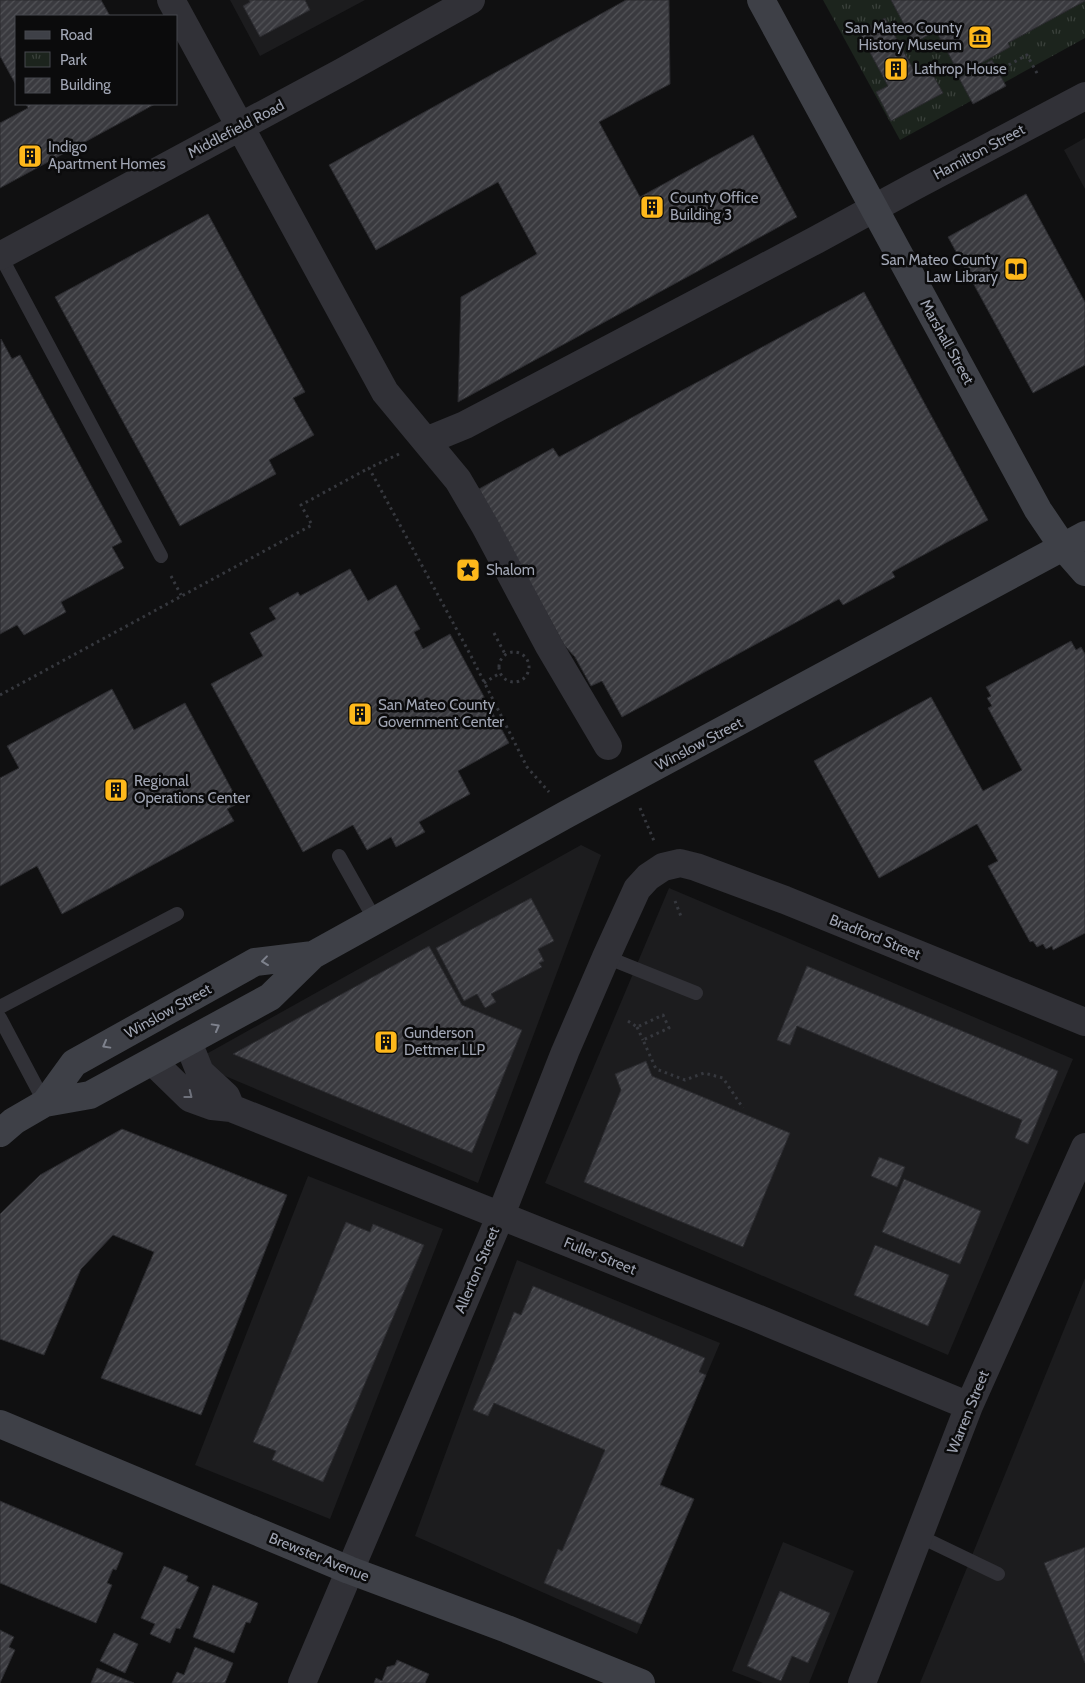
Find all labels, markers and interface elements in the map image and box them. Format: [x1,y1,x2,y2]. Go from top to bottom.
legend [15,15,178,105]
place label: San Mateo County History Museum [845,19,962,54]
museum icon: San Mateo County History Museum [967,24,993,50]
text: Road [60,26,93,44]
text: Park [60,51,87,69]
building icon: Lathrop House [883,56,909,82]
place label: Lathrop House [914,60,1007,78]
text: Building [60,76,111,94]
street label: Middlefield Road [185,96,287,162]
street label: Hamilton Street [930,120,1028,184]
place label: Indigo Apartment Homes [48,138,166,173]
building icon: Indigo Apartment Homes [17,143,43,169]
place label: County Office Building 3 [670,189,759,224]
building icon: County Office Building 3 [639,194,665,220]
place label: San Mateo County Law Library [881,251,998,286]
library icon: San Mateo County Law Library [1003,256,1029,282]
street label: Marshall Street [916,296,978,388]
place icon: Shalom [455,557,481,583]
place label: Shalom [486,561,535,579]
place label: San Mateo County Government Center [378,696,504,731]
building icon: San Mateo County Government Center [347,701,373,727]
street label: Winslow Street [652,713,746,775]
place label: Regional Operations Center [134,772,250,807]
building icon: Regional Operations Center [103,777,129,803]
street label: Bradford Street [827,911,923,963]
one-way arrow [260,955,268,966]
street label: Winslow Street [122,980,214,1042]
one-way arrow [210,1023,219,1033]
place label: Gunderson Dettmer LLP [404,1024,486,1059]
building icon: Gunderson Dettmer LLP [373,1029,399,1055]
one-way arrow [102,1039,111,1049]
one-way arrow [183,1089,192,1097]
street label: Allerton Street [451,1224,503,1316]
street label: Fuller Street [561,1233,639,1279]
street label: Warren Street [943,1368,993,1456]
street label: Brewster Avenue [266,1529,372,1585]

